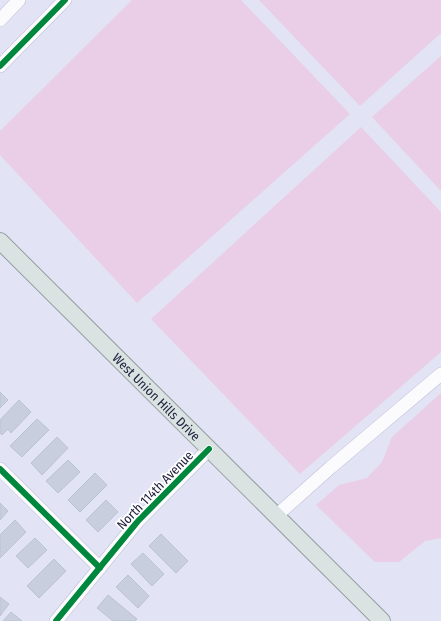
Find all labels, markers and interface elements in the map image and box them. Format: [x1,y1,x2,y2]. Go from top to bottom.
street label: West Union Hills Drive [110,350,204,444]
street label: North 114th Avenue [114,448,196,532]

